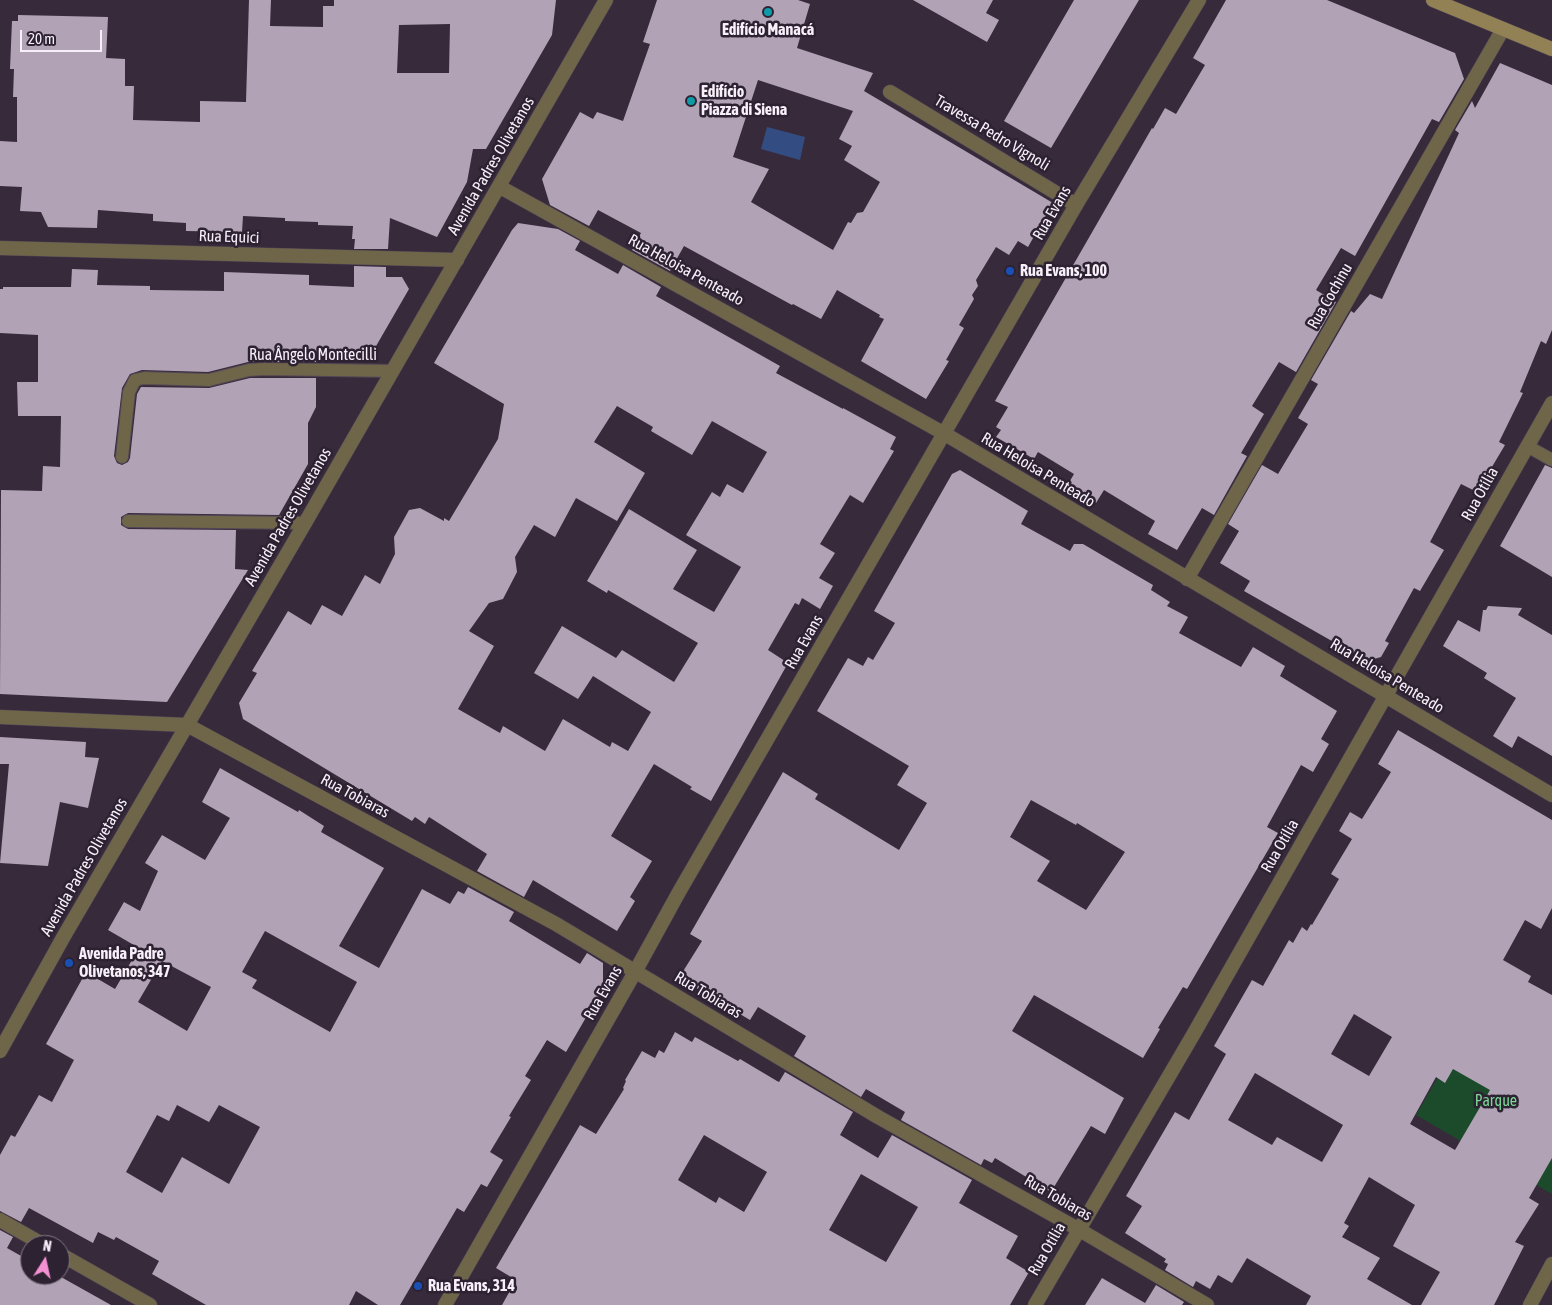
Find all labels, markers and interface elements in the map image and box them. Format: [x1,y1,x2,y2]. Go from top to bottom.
marker: Edifício Manacá [762,6,774,18]
scale bar [22,20,105,52]
place label: Edifício Manacá [722,20,814,40]
text: 20 m [28,30,55,47]
place label: Edifício Piazza di Siena [701,82,787,120]
street label: Travessa Pedro Vignoli [931,91,1053,175]
street label: Avenida Padres Olivetanos [444,93,538,239]
marker: Edifício Piazza di Siena [685,95,697,107]
street label: Rua Evans [1029,182,1075,244]
street label: Rua Equici [198,226,260,248]
street label: Rua Heloisa Penteado [625,230,747,310]
street label: Rua Cochinu [1303,260,1357,332]
place label: Rua Evans, 100 [1020,261,1107,281]
marker: Rua Evans, 100 [1004,265,1016,277]
street label: Rua Ângelo Montecilli [249,345,377,365]
street label: Rua Heloisa Penteado [978,428,1098,512]
street label: Avenida Padres Olivetanos [241,444,335,590]
street label: Rua Otília [1457,464,1503,524]
street label: Rua Evans [781,611,827,673]
street label: Rua Heloisa Penteado [1327,634,1447,718]
street label: Rua Tobiaras [317,770,393,822]
street label: Avenida Padres Olivetanos [37,794,131,940]
street label: Rua Otília [1257,816,1303,876]
place label: Avenida Padre Olivetanos, 347 [79,944,171,982]
marker: Avenida Padre Olivetanos, 347 [63,957,75,969]
street label: Rua Evans [580,962,626,1024]
street label: Rua Tobiaras [671,967,745,1023]
park label: Parque [1475,1091,1517,1111]
street label: Rua Tobiaras [1021,1171,1095,1225]
street label: Rua Otília [1024,1219,1070,1279]
north arrow [20,1235,70,1285]
text: N [42,1238,53,1255]
place label: Rua Evans, 314 [428,1276,515,1296]
marker: Rua Evans, 314 [412,1280,424,1292]

